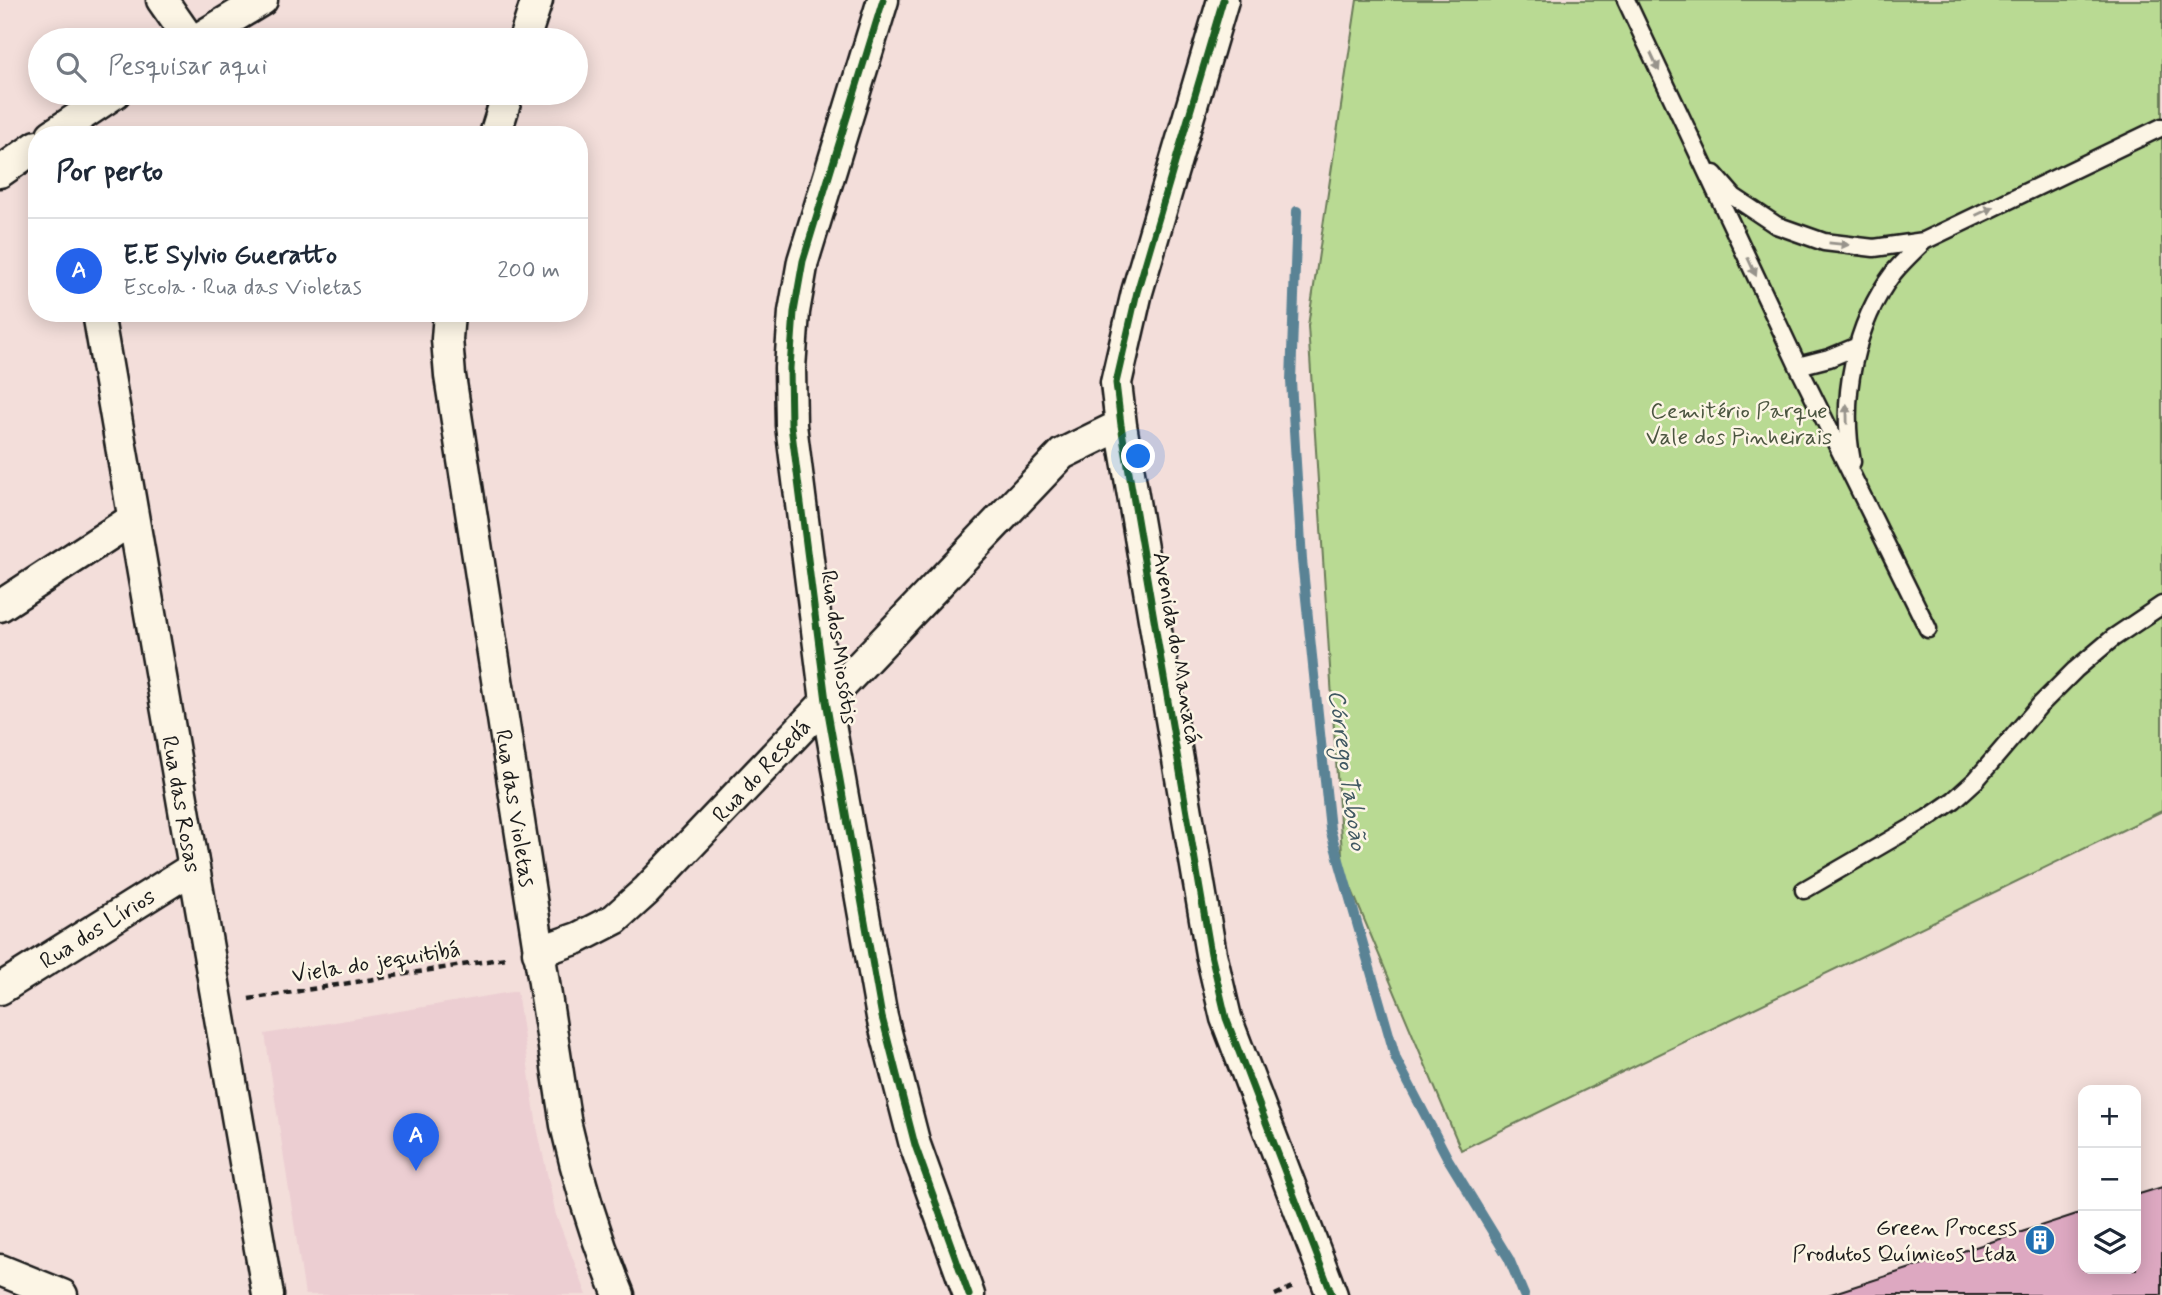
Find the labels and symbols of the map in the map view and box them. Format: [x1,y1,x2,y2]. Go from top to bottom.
one-way arrow [1649,52,1661,72]
one-way arrow [1975,205,1995,217]
one-way arrow [1828,239,1850,250]
one-way arrow [1747,257,1758,278]
park label: Cemitério Parque Vale dos Pinheirais [1646,397,1832,453]
one-way arrow [1841,403,1853,425]
your location [1121,439,1155,473]
street label: Avenida do Manacá [1144,550,1208,747]
street label: Rua dos Miosótis [812,568,864,726]
water label: Córrego Taboão [1318,688,1373,853]
street label: Rua do Resedá [706,713,818,830]
street label: Rua das Violetas [487,727,541,889]
street label: Rua das Rosas [153,734,207,875]
street label: Rua dos Lírios [35,882,162,977]
street label: Viela do jequitibá [290,935,463,991]
pin: A [393,1113,439,1171]
place label: Green Process Produtos Químicos Ltda [1792,1214,2017,1270]
building icon: Green Process Produtos Químicos Ltda [2023,1223,2057,1257]

